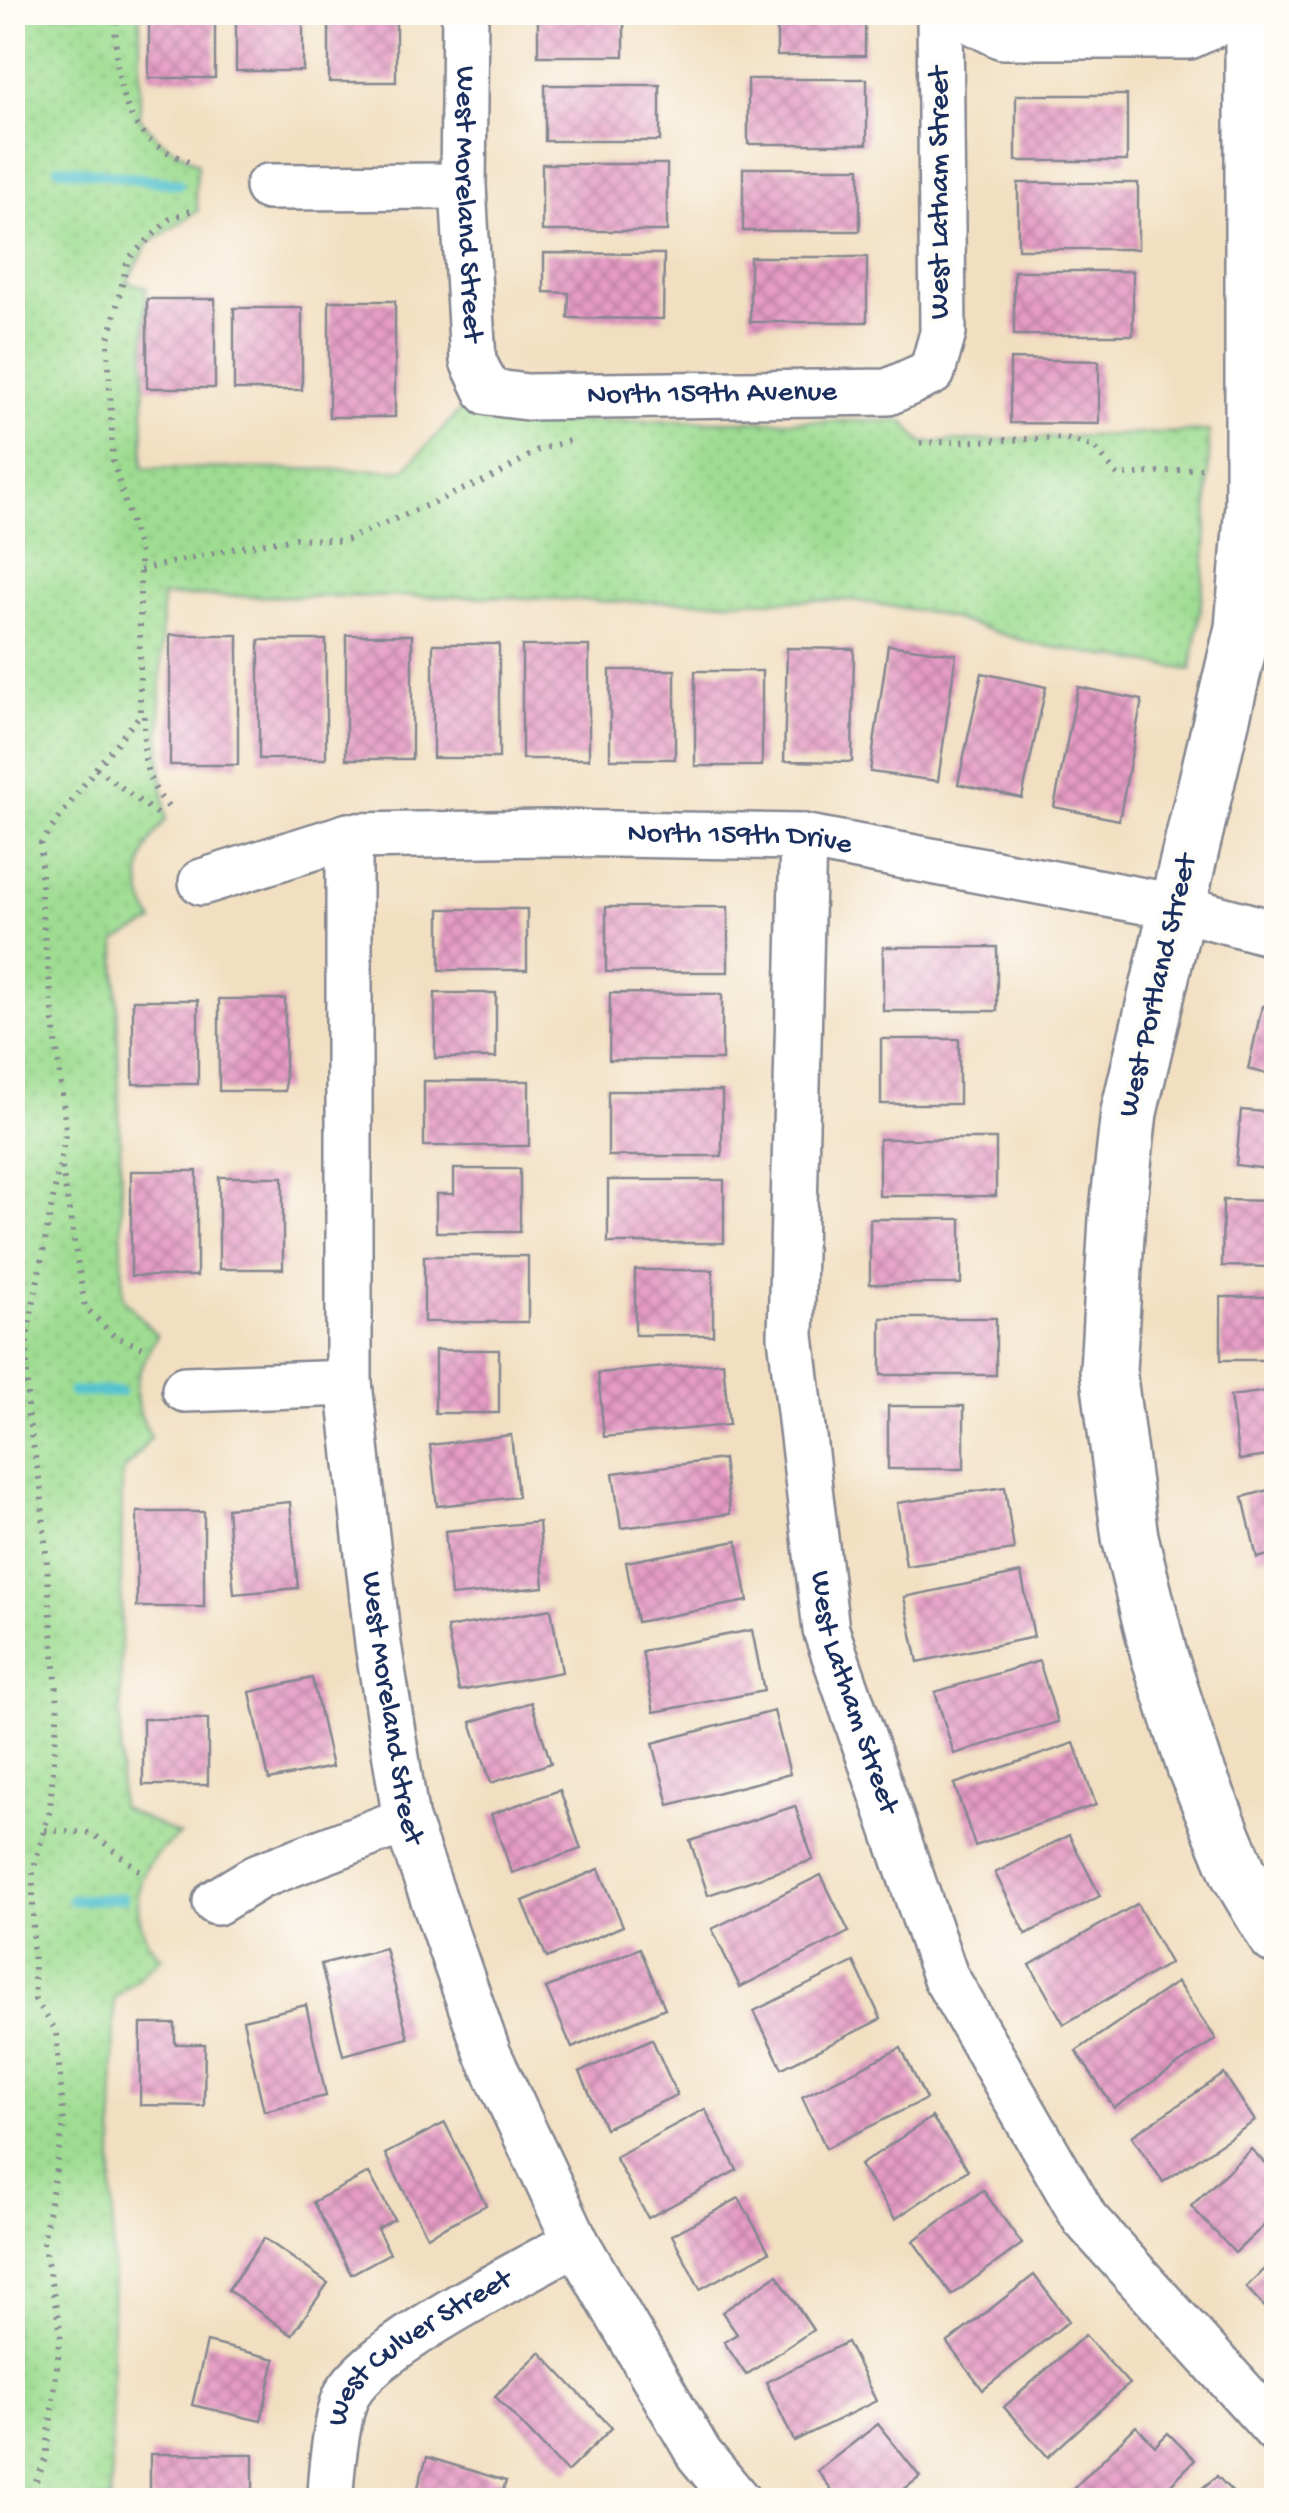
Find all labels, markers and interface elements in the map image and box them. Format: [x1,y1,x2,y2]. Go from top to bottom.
street label: West Latham Street [924,64,959,319]
street label: West Moreland Street [445,66,490,346]
street label: North 159th Avenue [587,375,838,414]
street label: North 159th Drive [627,817,855,863]
street label: West Portland Street [1112,849,1207,1121]
street label: West Latham Street [802,1569,906,1821]
street label: West Moreland Street [353,1570,432,1852]
street label: West Culver Street [321,2261,521,2430]

